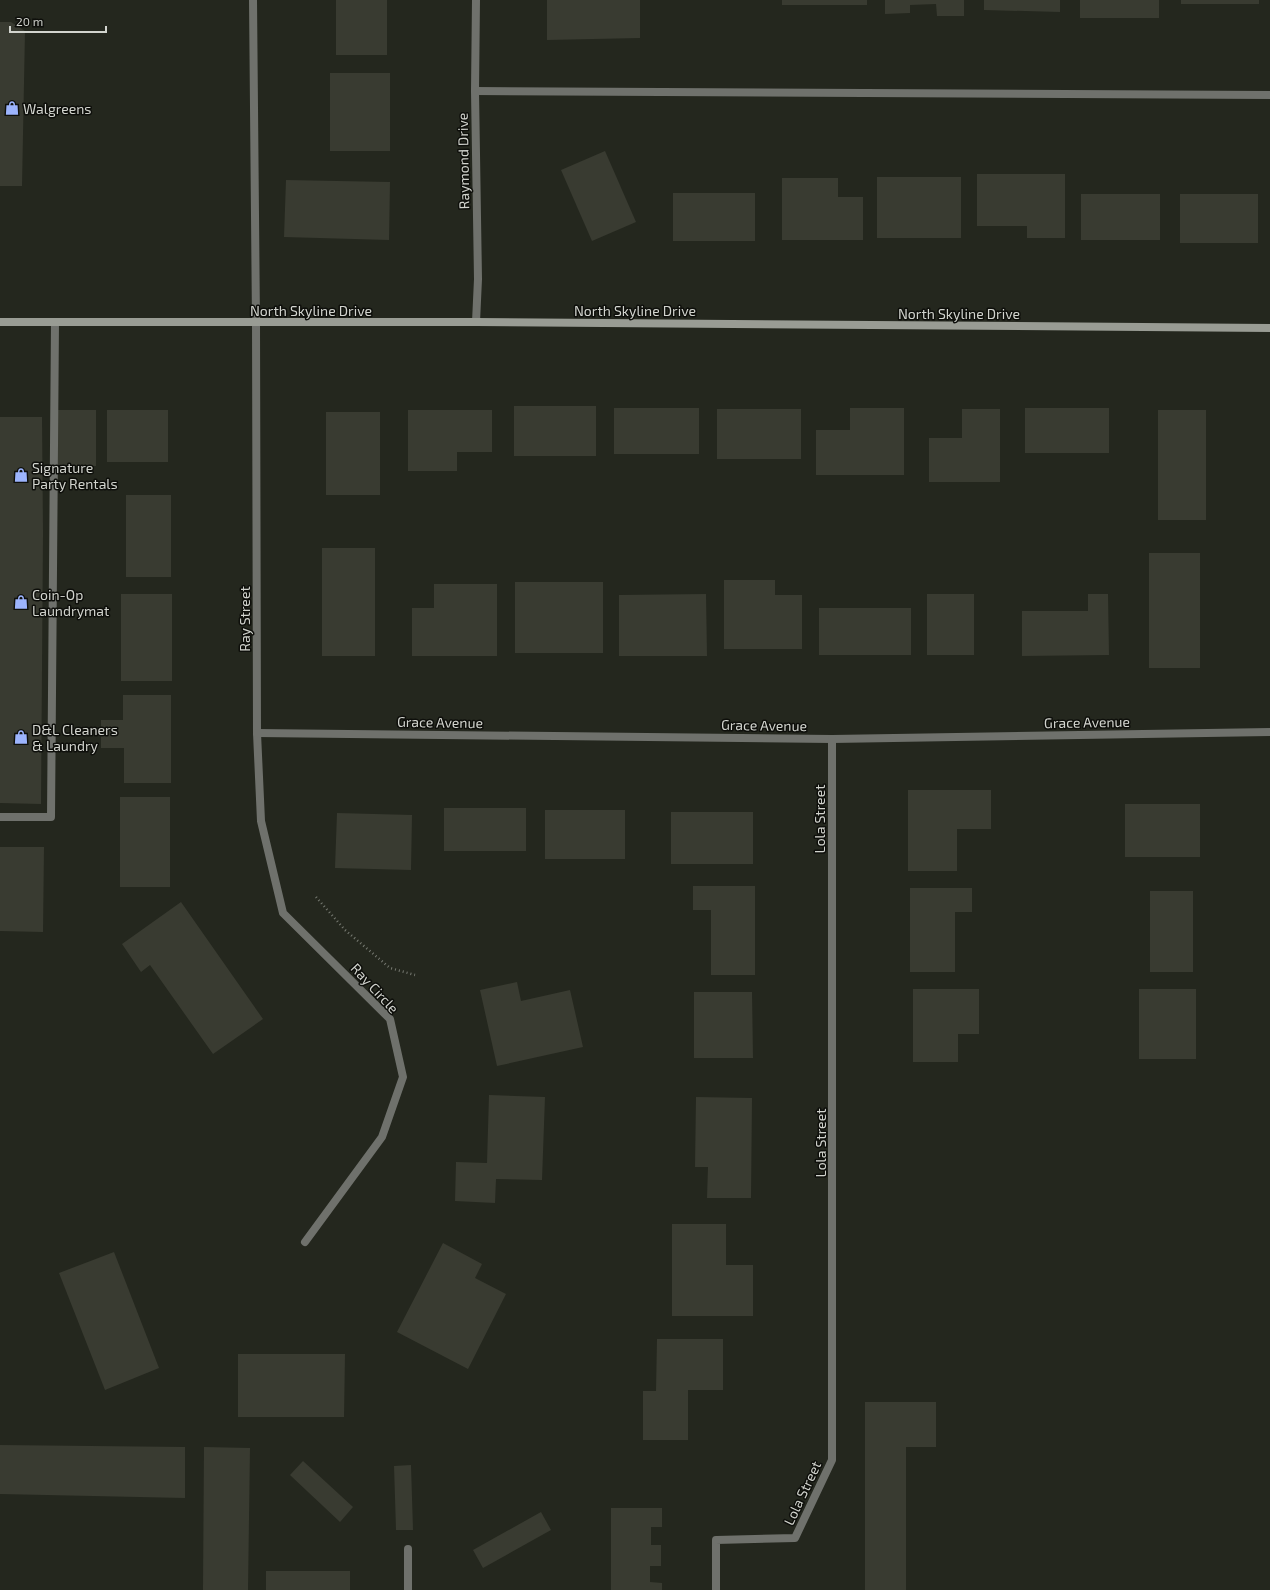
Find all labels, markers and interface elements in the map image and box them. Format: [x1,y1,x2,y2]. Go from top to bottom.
scale bar [10,8,106,34]
text: 20 m [16,14,43,28]
shop icon: Walgreens [4,100,20,116]
place label: Walgreens [23,100,91,117]
street label: Raymond Drive [454,113,472,209]
street label: North Skyline Drive [250,302,372,319]
street label: North Skyline Drive [574,302,696,319]
street label: North Skyline Drive [898,305,1020,322]
place label: Signature Party Rentals [32,459,118,492]
shop icon: Signature Party Rentals [13,467,29,483]
place label: Coin-Op Laundrymat [32,586,109,619]
street label: Ray Street [236,586,253,652]
shop icon: Coin-Op Laundrymat [13,594,29,610]
street label: Grace Avenue [397,713,483,731]
street label: Grace Avenue [1044,713,1130,731]
street label: Grace Avenue [721,716,807,734]
place label: D&L Cleaners & Laundry [32,721,118,754]
shop icon: D&L Cleaners & Laundry [13,729,29,745]
street label: Lola Street [811,785,828,854]
street label: Ray Circle [348,960,402,1016]
street label: Lola Street [812,1109,829,1178]
street label: Lola Street [780,1458,824,1528]

